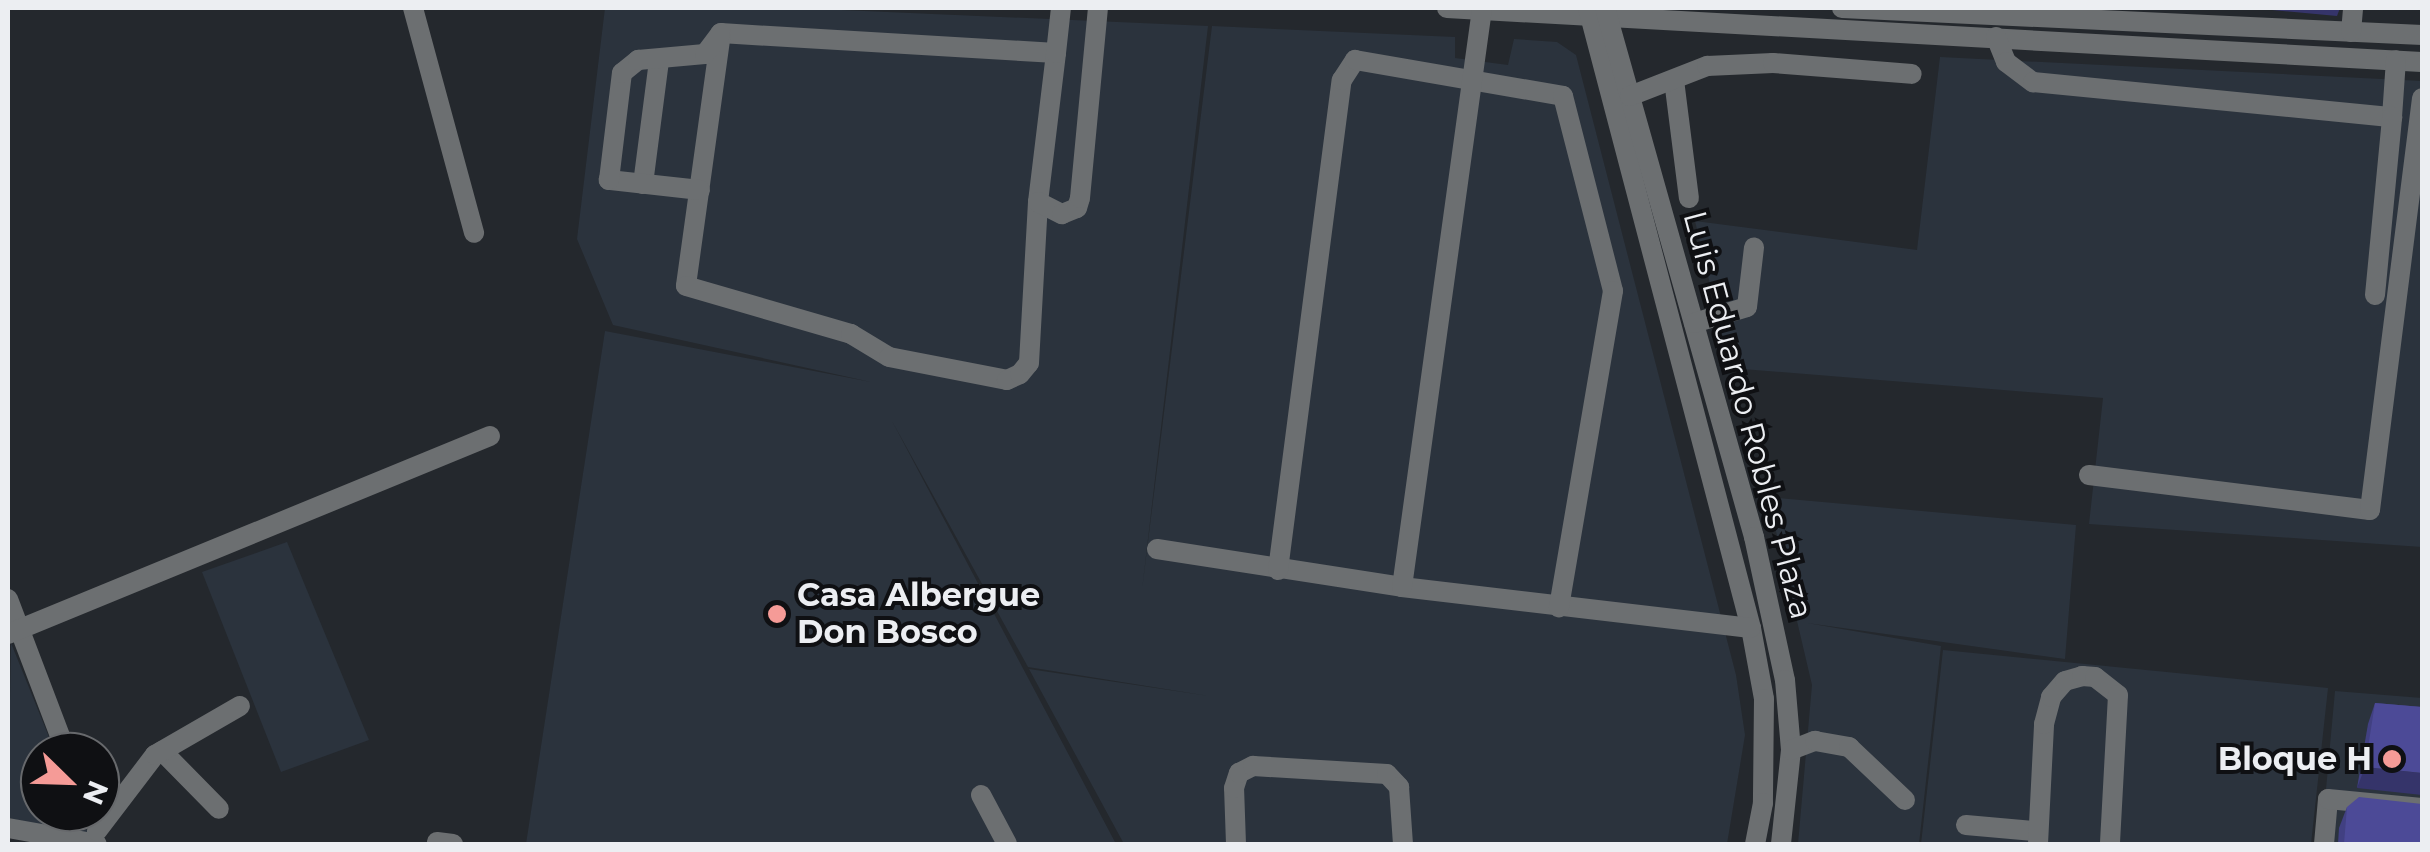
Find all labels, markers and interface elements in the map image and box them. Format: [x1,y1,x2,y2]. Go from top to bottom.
street label: Luis Eduardo Robles Plaza [1675,207,1821,623]
place label: Casa Albergue Don Bosco [797,577,1040,652]
marker: Casa Albergue Don Bosco [766,603,788,625]
north arrow [20,732,120,832]
place label: Bloque H [2218,740,2372,778]
marker: Bloque H [2381,748,2403,770]
text: N [76,776,116,810]

